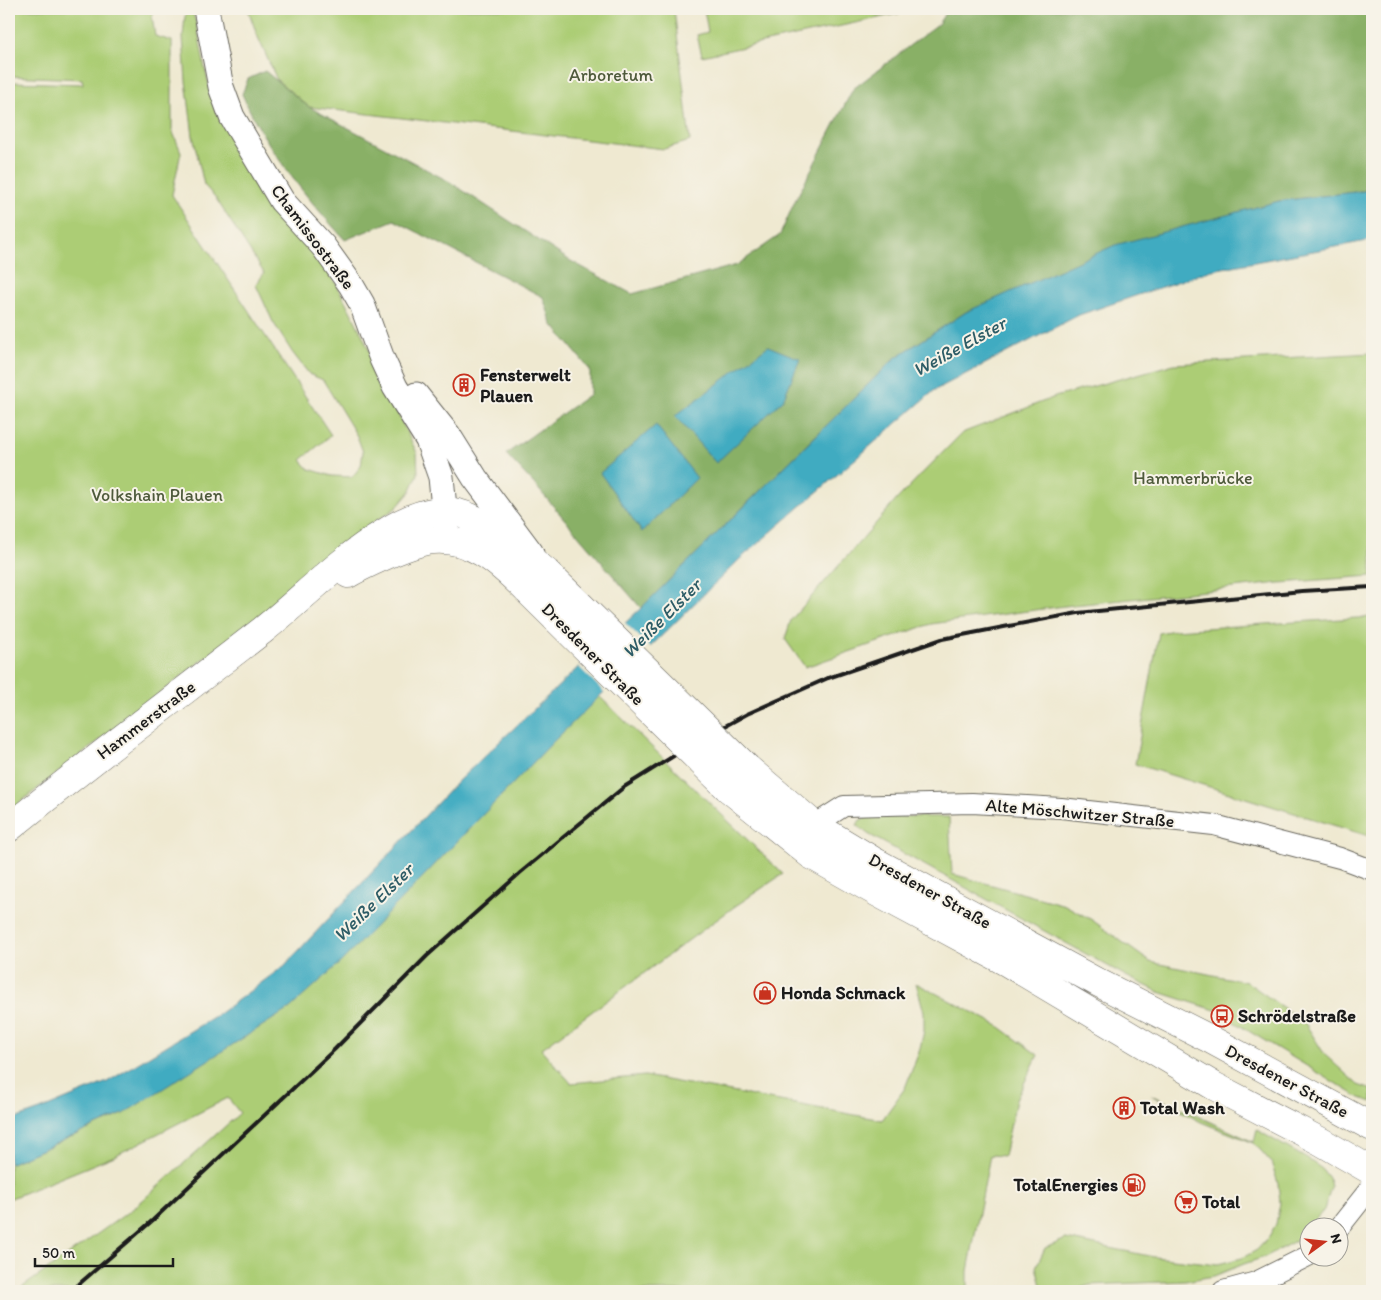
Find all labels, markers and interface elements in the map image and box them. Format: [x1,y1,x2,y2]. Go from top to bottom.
park label: Arboretum [569,64,654,86]
street label: Chamissostraße [266,180,360,294]
water label: Weiße Elster [909,310,1012,381]
place label: Fensterwelt Plauen [480,364,571,407]
building icon: Fensterwelt Plauen [452,373,476,397]
park label: Hammerbrücke [1133,467,1253,489]
park label: Volkshain Plauen [91,484,223,506]
water label: Weiße Elster [617,572,708,663]
street label: Dresdener Straße [537,598,649,710]
street label: Hammerstraße [92,676,200,764]
street label: Alte Möschwitzer Straße [985,794,1175,832]
street label: Dresdener Straße [865,848,995,934]
water label: Weiße Elster [328,857,420,946]
shop icon: Honda Schmack [753,981,777,1005]
place label: Honda Schmack [781,982,906,1004]
bus stop icon: Schrödelstraße [1210,1004,1234,1028]
place label: Schrödelstraße [1238,1005,1356,1027]
street label: Dresdener Straße [1221,1039,1353,1123]
building icon: Total Wash [1112,1096,1136,1120]
place label: Total Wash [1139,1097,1225,1119]
fuel station icon: TotalEnergies [1122,1173,1146,1197]
place label: TotalEnergies [1012,1174,1118,1196]
supermarket icon: Total [1174,1190,1198,1214]
place label: Total [1201,1191,1241,1213]
north arrow [1298,1218,1348,1268]
text: N [1327,1232,1346,1246]
scale bar [35,1235,172,1267]
text: 50 m [42,1244,75,1262]

